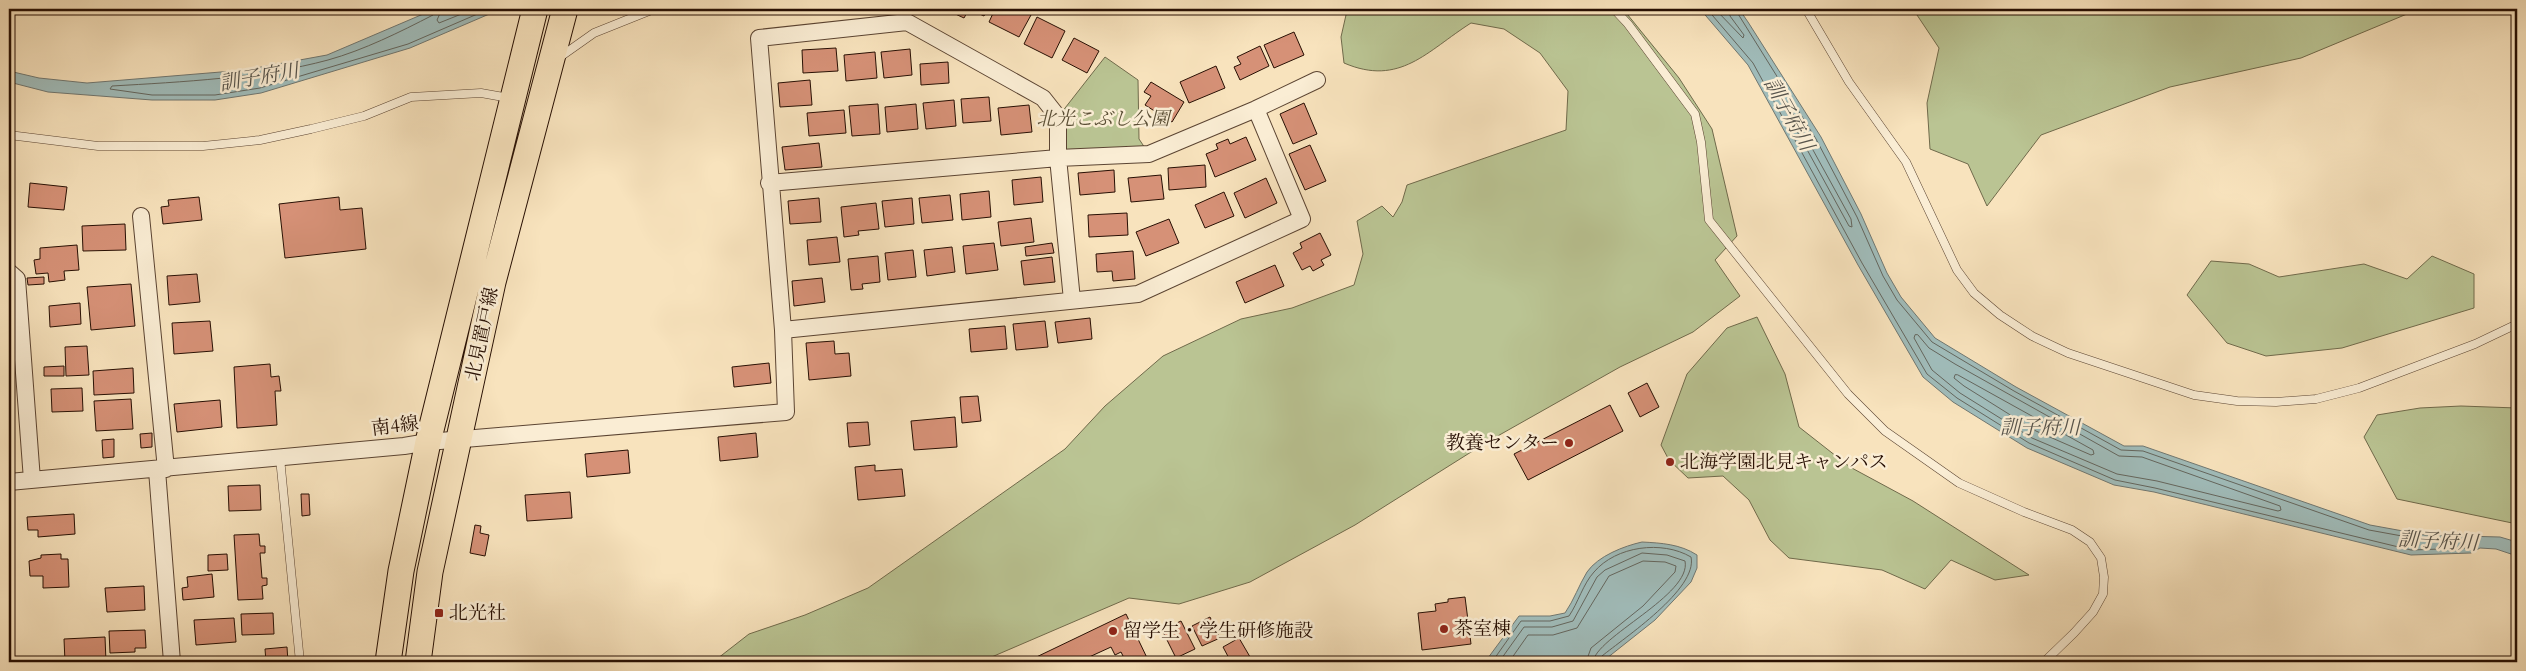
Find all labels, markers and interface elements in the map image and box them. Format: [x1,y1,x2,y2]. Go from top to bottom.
water label: 訓子府川 [217,56,303,97]
water label: 訓子府川 [1758,72,1821,157]
park label: 北光こぶし公園 [1036,106,1172,132]
street label: 北見置戸線 [459,285,505,383]
street label: 南4線 [370,410,420,442]
water label: 訓子府川 [2000,414,2082,441]
place label: 教養センター [1446,430,1559,456]
marker: 教養センター [1563,437,1575,449]
place label: 北海学園北見キャンパス [1680,449,1888,475]
marker: 北海学園北見キャンパス [1664,456,1676,468]
water label: 訓子府川 [2397,525,2481,557]
place label: 北光社 [449,600,506,626]
marker: 北光社 [433,607,445,619]
place label: 茶室棟 [1454,616,1511,642]
place label: 留学生・学生研修施設 [1123,618,1313,644]
marker: 茶室棟 [1438,623,1450,635]
marker: 留学生・学生研修施設 [1107,625,1119,637]

